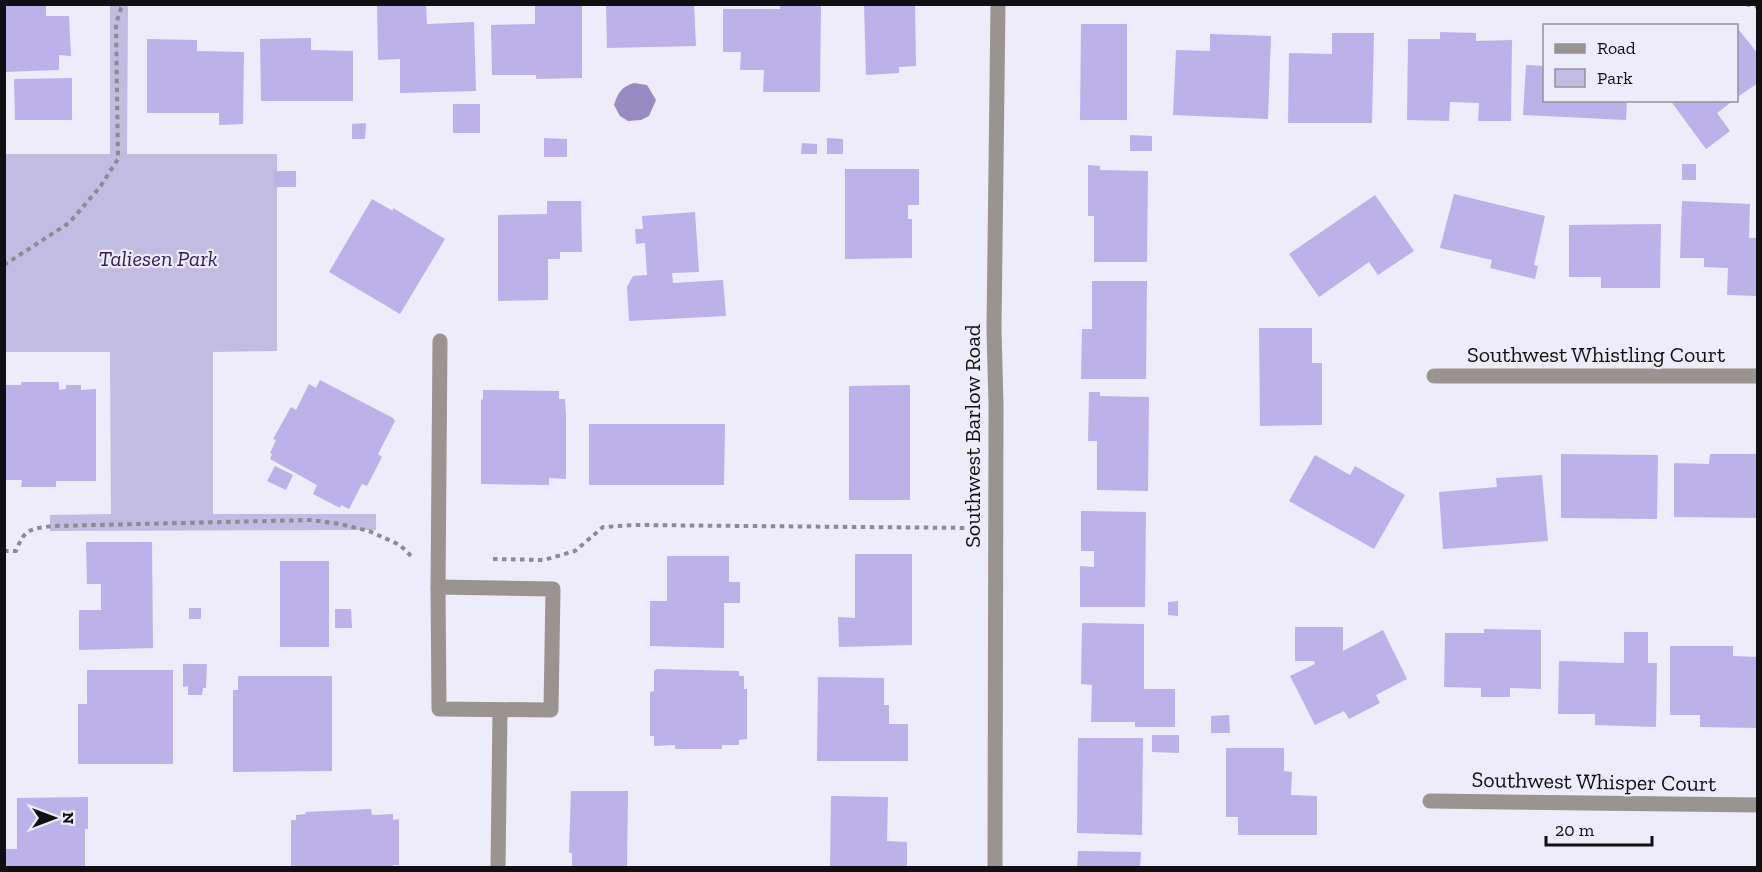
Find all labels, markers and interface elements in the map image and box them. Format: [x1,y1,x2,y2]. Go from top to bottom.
legend [1543,24,1738,102]
text: Road [1597,37,1636,59]
text: Park [1597,67,1633,89]
park label: Taliesen Park [98,245,218,272]
street label: Southwest Barlow Road [959,324,986,548]
street label: Southwest Whistling Court [1467,341,1726,368]
street label: Southwest Whisper Court [1471,766,1717,797]
north arrow [24,788,84,848]
scale bar [1546,809,1652,847]
text: N [59,812,78,824]
text: 20 m [1555,819,1595,841]

